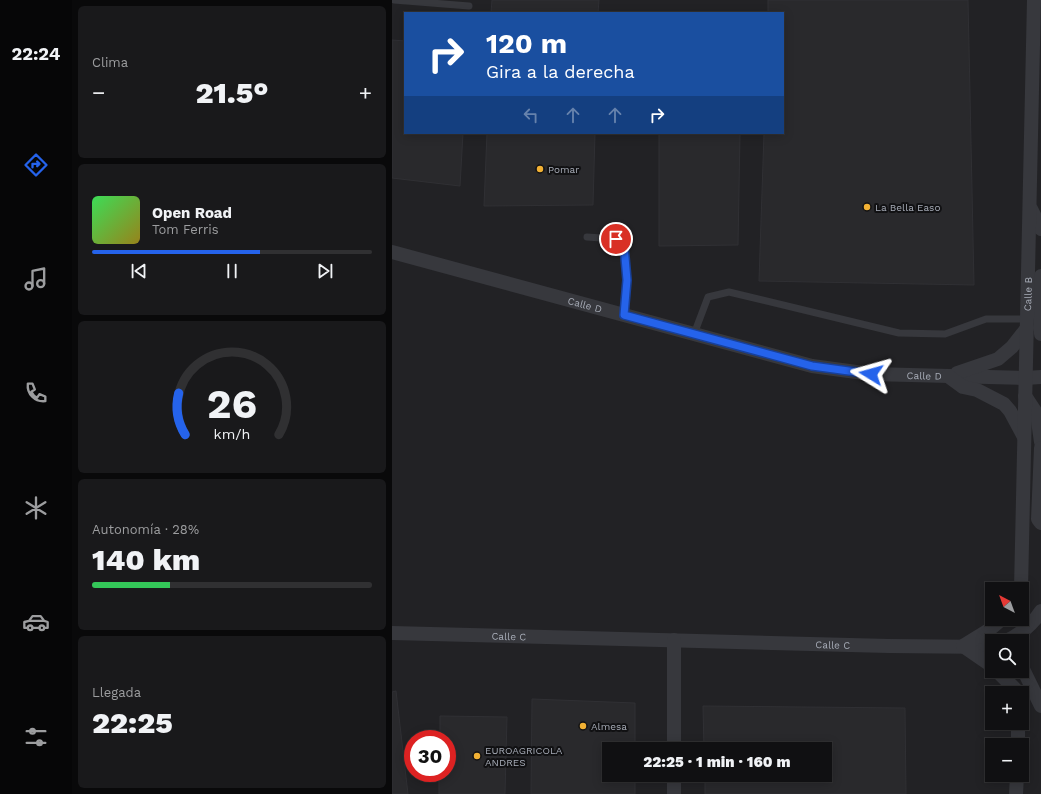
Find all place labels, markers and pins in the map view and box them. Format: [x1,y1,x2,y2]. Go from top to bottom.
marker: Pomar [535,164,545,174]
place label: Pomar [548,164,579,175]
marker: La Bella Easo [862,202,872,212]
place label: La Bella Easo [875,202,940,213]
pin [599,222,633,256]
marker: Almesa [578,721,588,731]
place label: Almesa [591,721,627,732]
place label: EUROAGRICOLA ANDRES [485,745,563,768]
marker: EUROAGRICOLA ANDRES [472,751,482,761]

